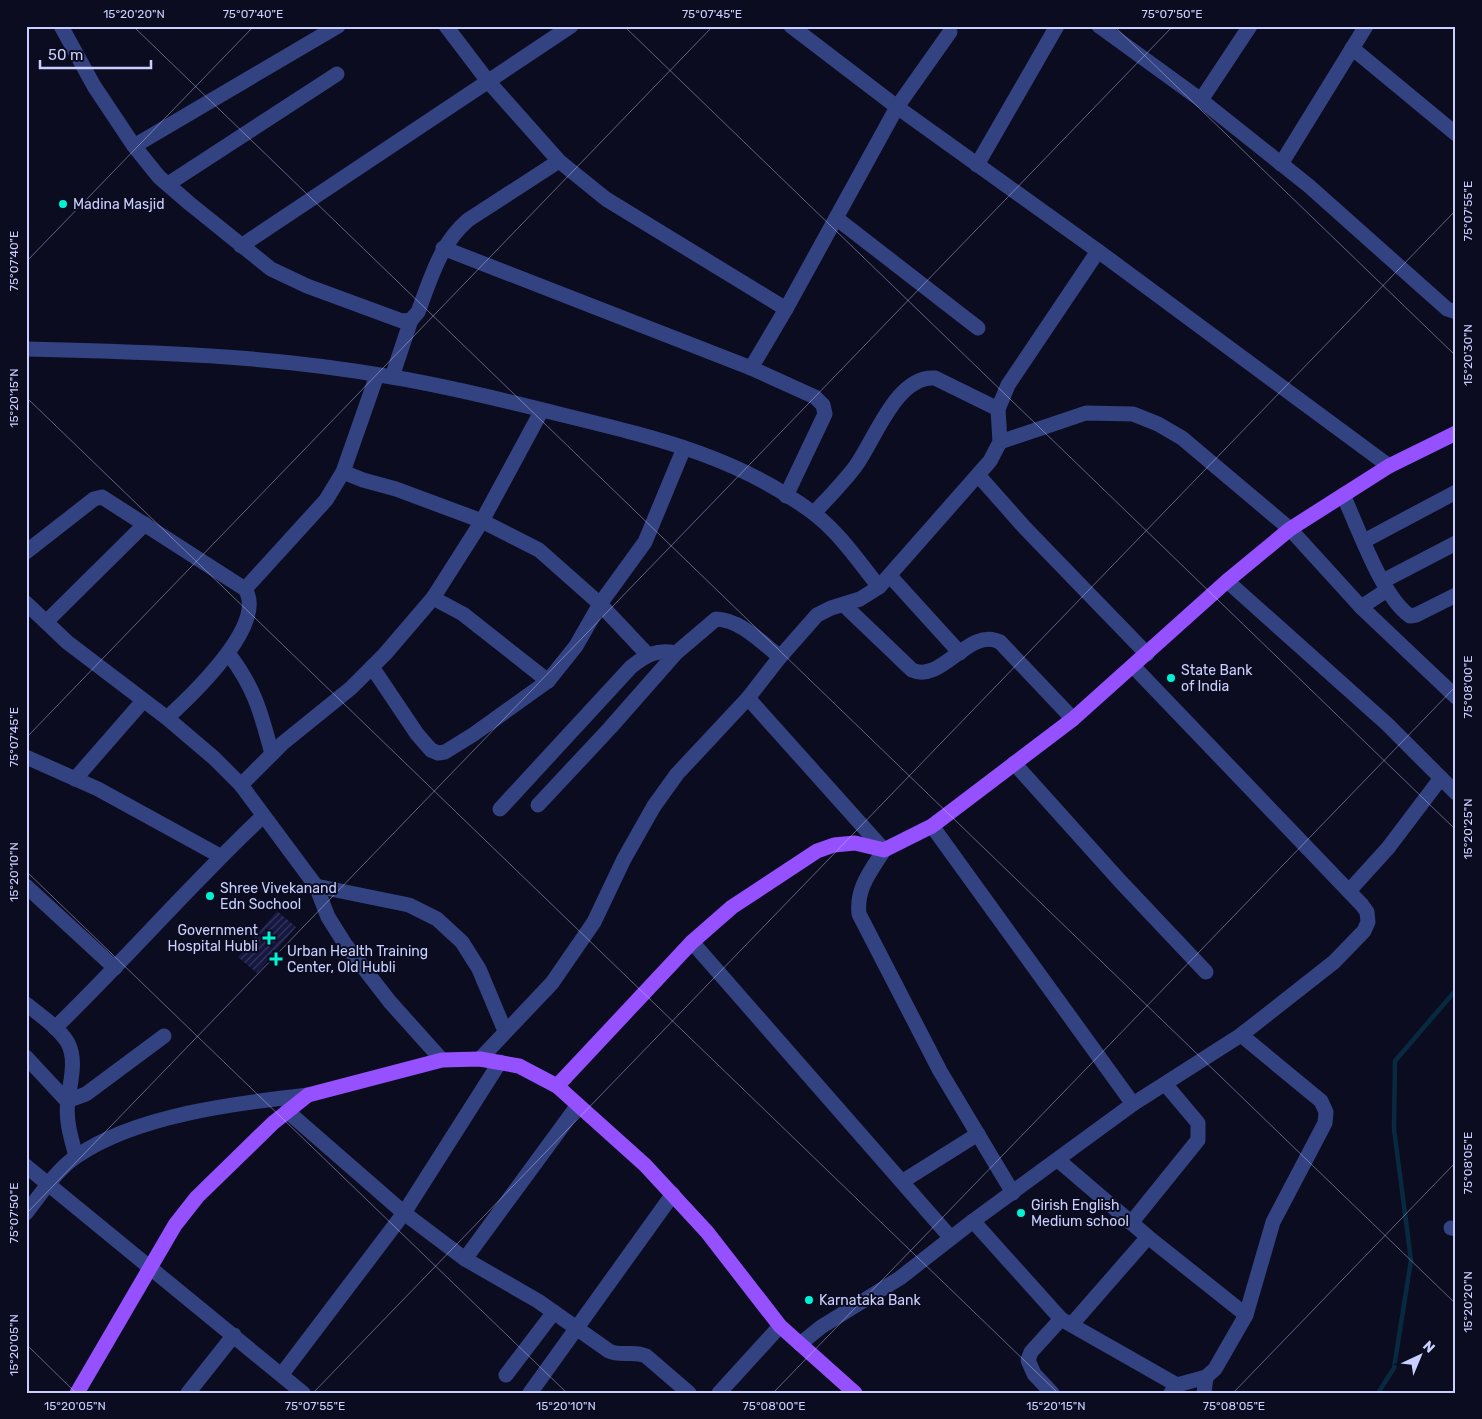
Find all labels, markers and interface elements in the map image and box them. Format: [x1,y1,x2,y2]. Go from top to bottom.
text: 15°20'20"N [103,7,165,21]
text: 75°07'40"E [223,7,283,21]
text: 75°07'45"E [682,7,742,21]
text: 75°07'50"E [1142,7,1202,21]
scale bar [40,38,151,70]
text: 50 m [48,46,83,64]
text: 75°07'55"E [1461,181,1475,241]
place label: Madina Masjid [73,196,164,213]
marker: Madina Masjid [57,198,69,210]
text: 75°07'40"E [7,231,21,291]
text: 15°20'30"N [1461,324,1475,386]
text: 15°20'15"N [7,368,21,428]
text: 75°08'00"E [1461,656,1475,718]
place label: State Bank of India [1181,662,1253,695]
marker: State Bank of India [1165,672,1177,684]
text: 75°07'45"E [7,707,21,767]
text: 15°20'25"N [1461,798,1475,860]
text: 15°20'10"N [7,842,21,902]
place label: Shree Vivekanand Edn Sochool [220,880,337,913]
marker: Shree Vivekanand Edn Sochool [204,890,216,902]
place label: Government Hospital Hubli [168,922,259,955]
marker: Government Hospital Hubli [262,931,276,945]
place label: Urban Health Training Center, Old Hubli [287,943,428,976]
marker: Urban Health Training Center, Old Hubli [269,952,283,966]
text: 75°08'05"E [1461,1132,1475,1194]
text: 75°07'50"E [7,1183,21,1243]
place label: Girish English Medium school [1031,1197,1129,1230]
marker: Girish English Medium school [1015,1207,1027,1219]
text: 15°20'20"N [1461,1271,1475,1333]
place label: Karnataka Bank [819,1292,922,1309]
marker: Karnataka Bank [803,1294,815,1306]
text: 15°20'05"N [7,1314,21,1376]
north arrow [1394,1332,1444,1382]
text: N [1419,1337,1438,1357]
text: 15°20'05"N [44,1399,106,1413]
text: 75°07'55"E [285,1399,345,1413]
text: 15°20'10"N [536,1399,596,1413]
text: 75°08'00"E [743,1399,805,1413]
text: 15°20'15"N [1026,1399,1086,1413]
text: 75°08'05"E [1203,1399,1265,1413]

